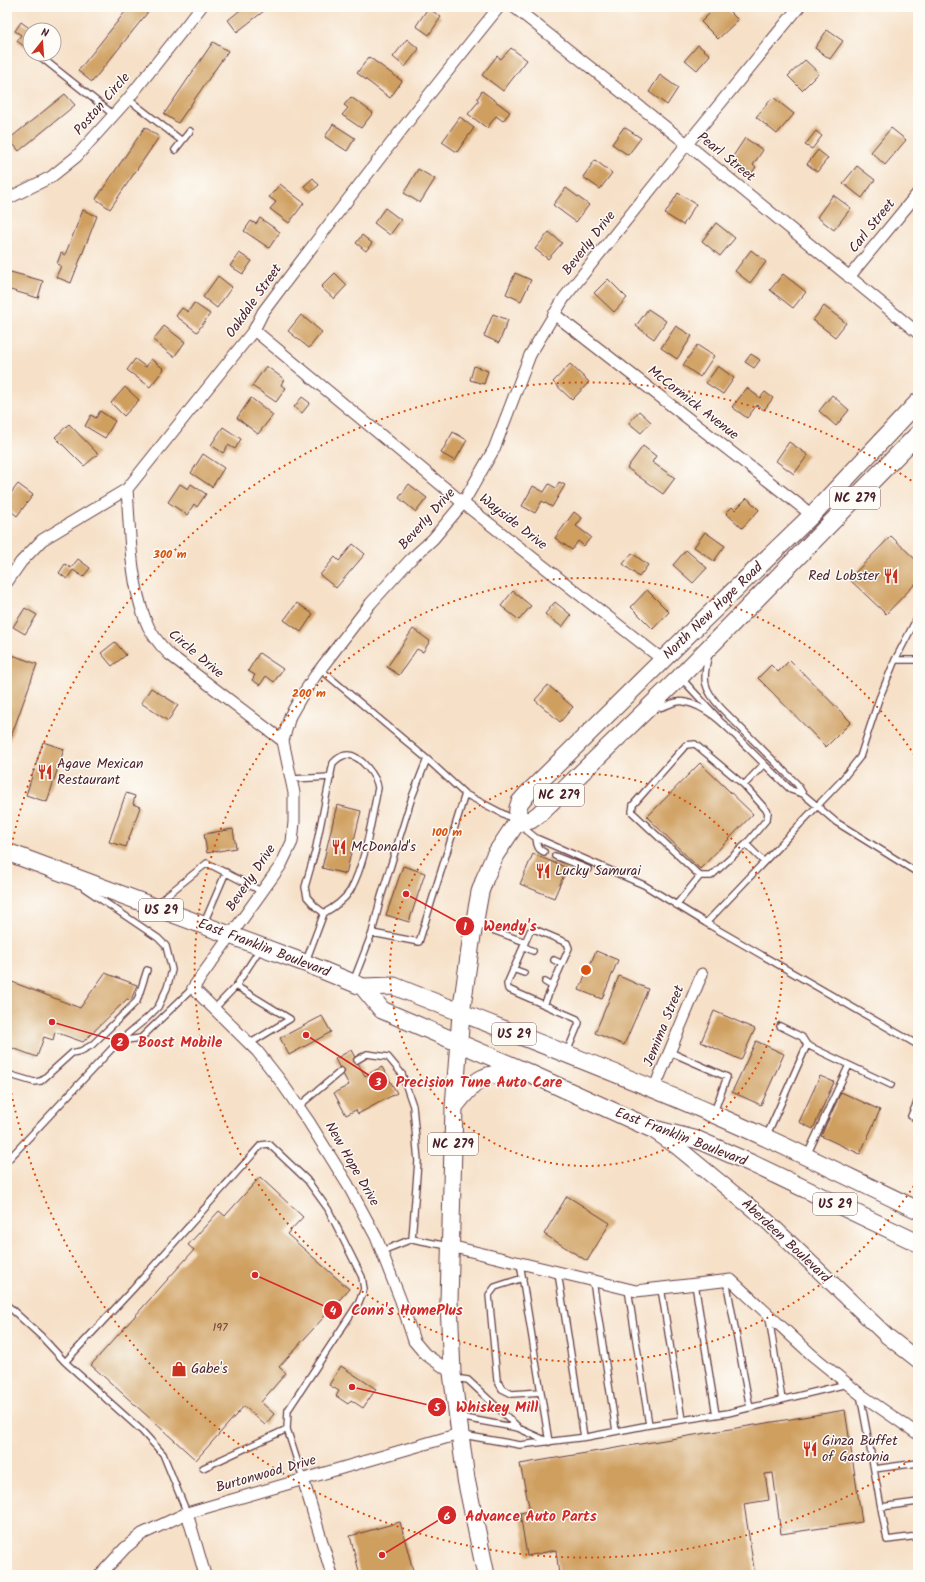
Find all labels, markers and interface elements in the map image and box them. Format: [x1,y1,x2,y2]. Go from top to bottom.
north arrow [22,22,62,62]
text: N [39,24,51,43]
street label: Poston Circle [68,67,136,140]
street label: Pearl Street [692,127,760,188]
street label: Carl Street [843,194,901,258]
street label: Beverly Drive [557,205,622,280]
street label: Oakdale Street [220,259,288,343]
street label: McCormick Avenue [643,360,744,446]
street label: Beverly Drive [393,483,461,555]
road number: NC 279 [830,487,880,509]
street label: Wayside Drive [474,488,552,556]
text: 300 m [152,545,187,564]
street label: North New Hope Road [658,556,769,665]
place label: Red Lobster [808,565,880,587]
restaurant icon: Red Lobster [882,567,900,585]
street label: Circle Drive [163,624,229,684]
text: 200 m [292,684,326,703]
place label: Agave Mexican Restaurant [57,753,143,791]
restaurant icon: Agave Mexican Restaurant [36,763,54,781]
road number: NC 279 [534,784,584,806]
text: 100 m [432,823,462,842]
place label: McDonald's [351,836,416,858]
restaurant icon: McDonald's [330,838,348,856]
street label: Beverly Drive [220,839,282,916]
place label: Lucky Samurai [555,860,641,882]
restaurant icon: Lucky Samurai [534,862,552,880]
road number: US 29 [139,899,183,921]
callout: Wendy's [455,912,545,939]
street label: East Franklin Boulevard [195,913,334,984]
text: Wendy's [483,915,537,939]
text: 1 [463,917,467,936]
centre of rings [579,963,593,977]
street label: Jemima Street [638,981,691,1070]
road number: US 29 [492,1023,536,1045]
callout: Boost Mobile [110,1028,231,1055]
text: Boost Mobile [138,1031,223,1055]
text: 2 [117,1033,124,1052]
callout: Precision Tune Auto Care [368,1068,571,1095]
text: Precision Tune Auto Care [396,1071,563,1095]
text: 3 [374,1073,382,1092]
street label: East Franklin Boulevard [612,1102,751,1173]
street label: New Hope Drive [319,1118,385,1211]
road number: NC 279 [428,1133,478,1155]
road number: US 29 [813,1193,857,1215]
street label: Aberdeen Boulevard [736,1194,836,1289]
callout: Conn's HomePlus [323,1297,471,1324]
text: Conn's HomePlus [351,1299,463,1323]
text: 4 [330,1301,337,1320]
house number: 197 [212,1318,228,1337]
place label: Gabe's [191,1358,228,1380]
shop icon: Gabe's [170,1360,188,1378]
callout: Whiskey Mill [427,1393,546,1420]
text: Whiskey Mill [456,1396,538,1420]
text: 5 [433,1398,441,1417]
place label: Ginza Buffet of Gastonia [822,1430,898,1468]
restaurant icon: Ginza Buffet of Gastonia [801,1440,819,1458]
street label: Burtonwood Drive [213,1449,319,1499]
callout: Advance Auto Parts [437,1502,604,1529]
text: Advance Auto Parts [465,1505,597,1529]
text: 6 [444,1507,451,1526]

